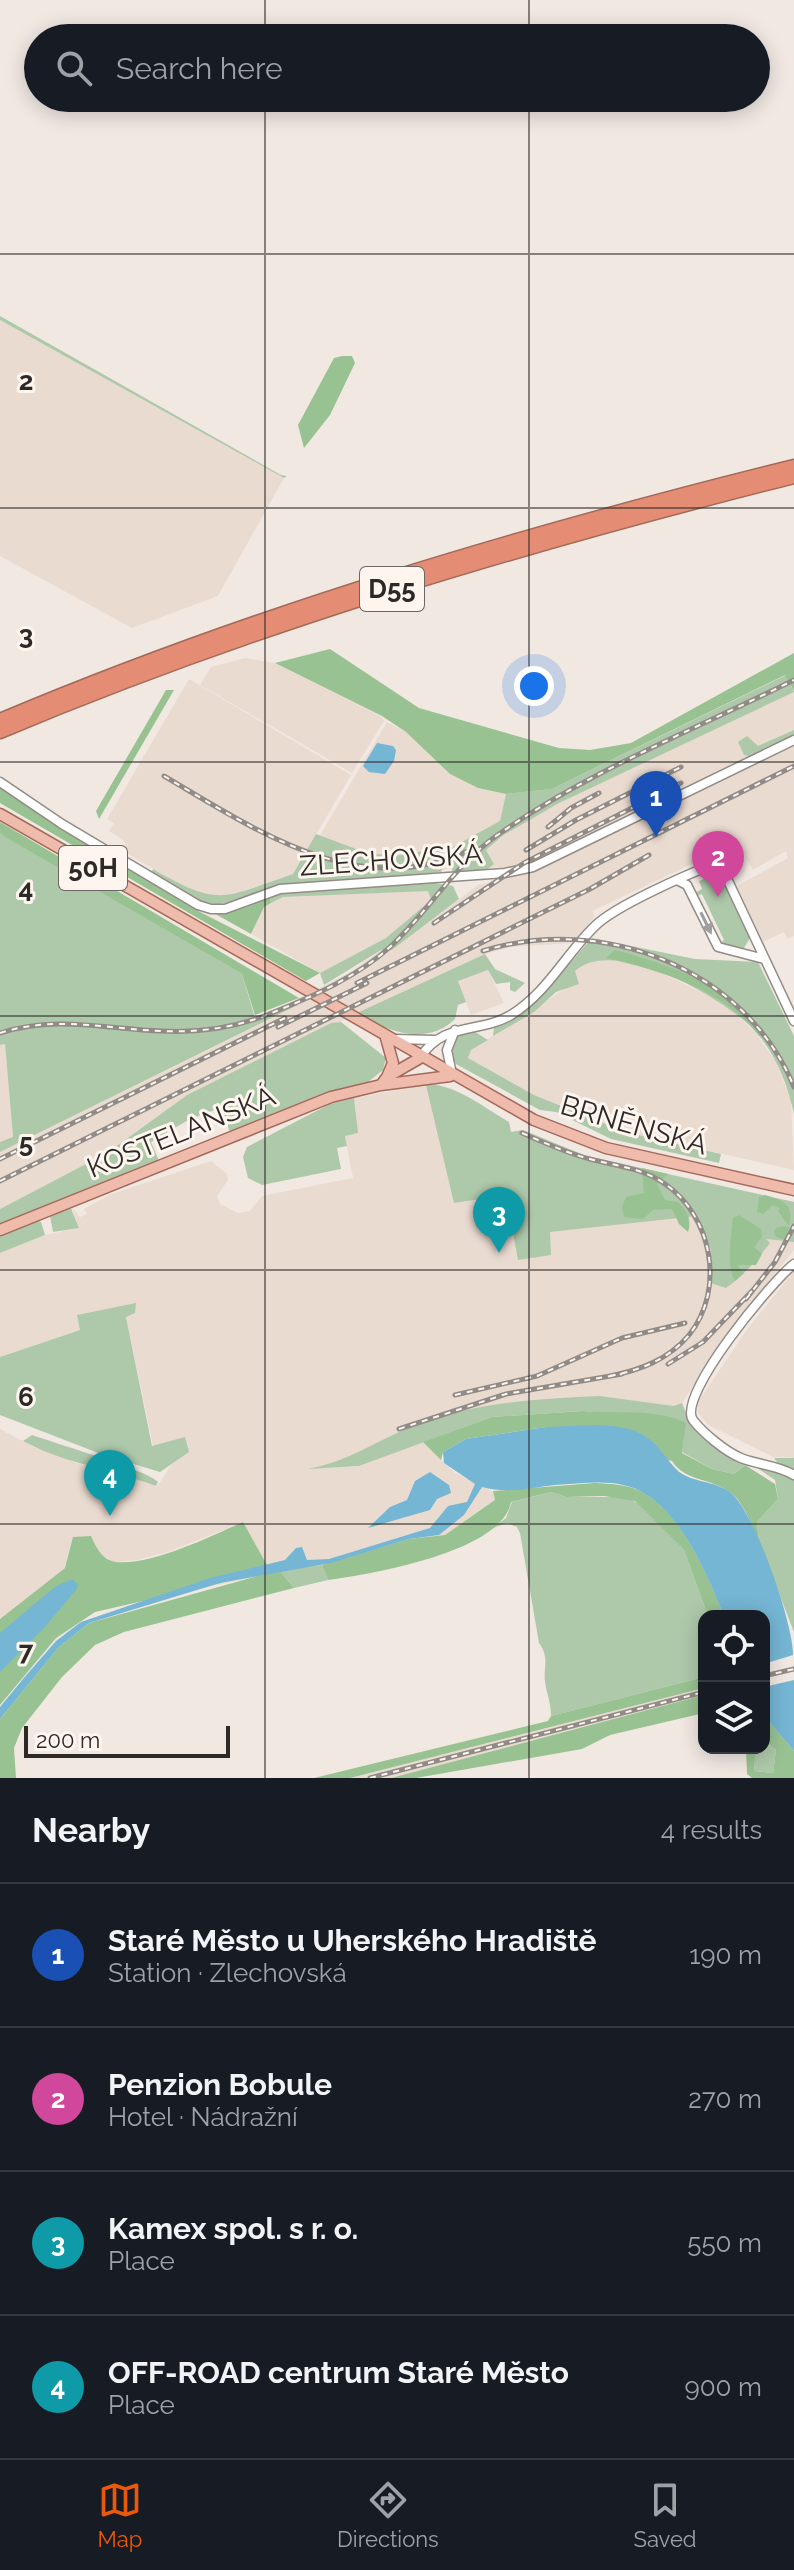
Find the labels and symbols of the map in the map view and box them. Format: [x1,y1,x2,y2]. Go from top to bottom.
text: 2 [19,366,33,396]
road number: D55 [360,567,424,611]
text: 3 [19,620,33,650]
your location [514,666,554,706]
pin: 1 [630,771,682,837]
pin: 2 [692,831,744,897]
street label: ZLECHOVSKÁ [298,837,484,883]
road number: 50H [59,846,127,890]
text: 4 [19,874,33,904]
one-way arrow [699,911,712,934]
street label: KOSTELANSKÁ [82,1079,280,1185]
street label: BRNĚNSKÁ [557,1088,711,1162]
text: 5 [19,1128,33,1158]
pin: 3 [473,1187,525,1253]
text: 6 [18,1382,34,1412]
pin: 4 [84,1450,136,1516]
text: 7 [19,1636,34,1666]
scale bar [24,1722,230,1758]

